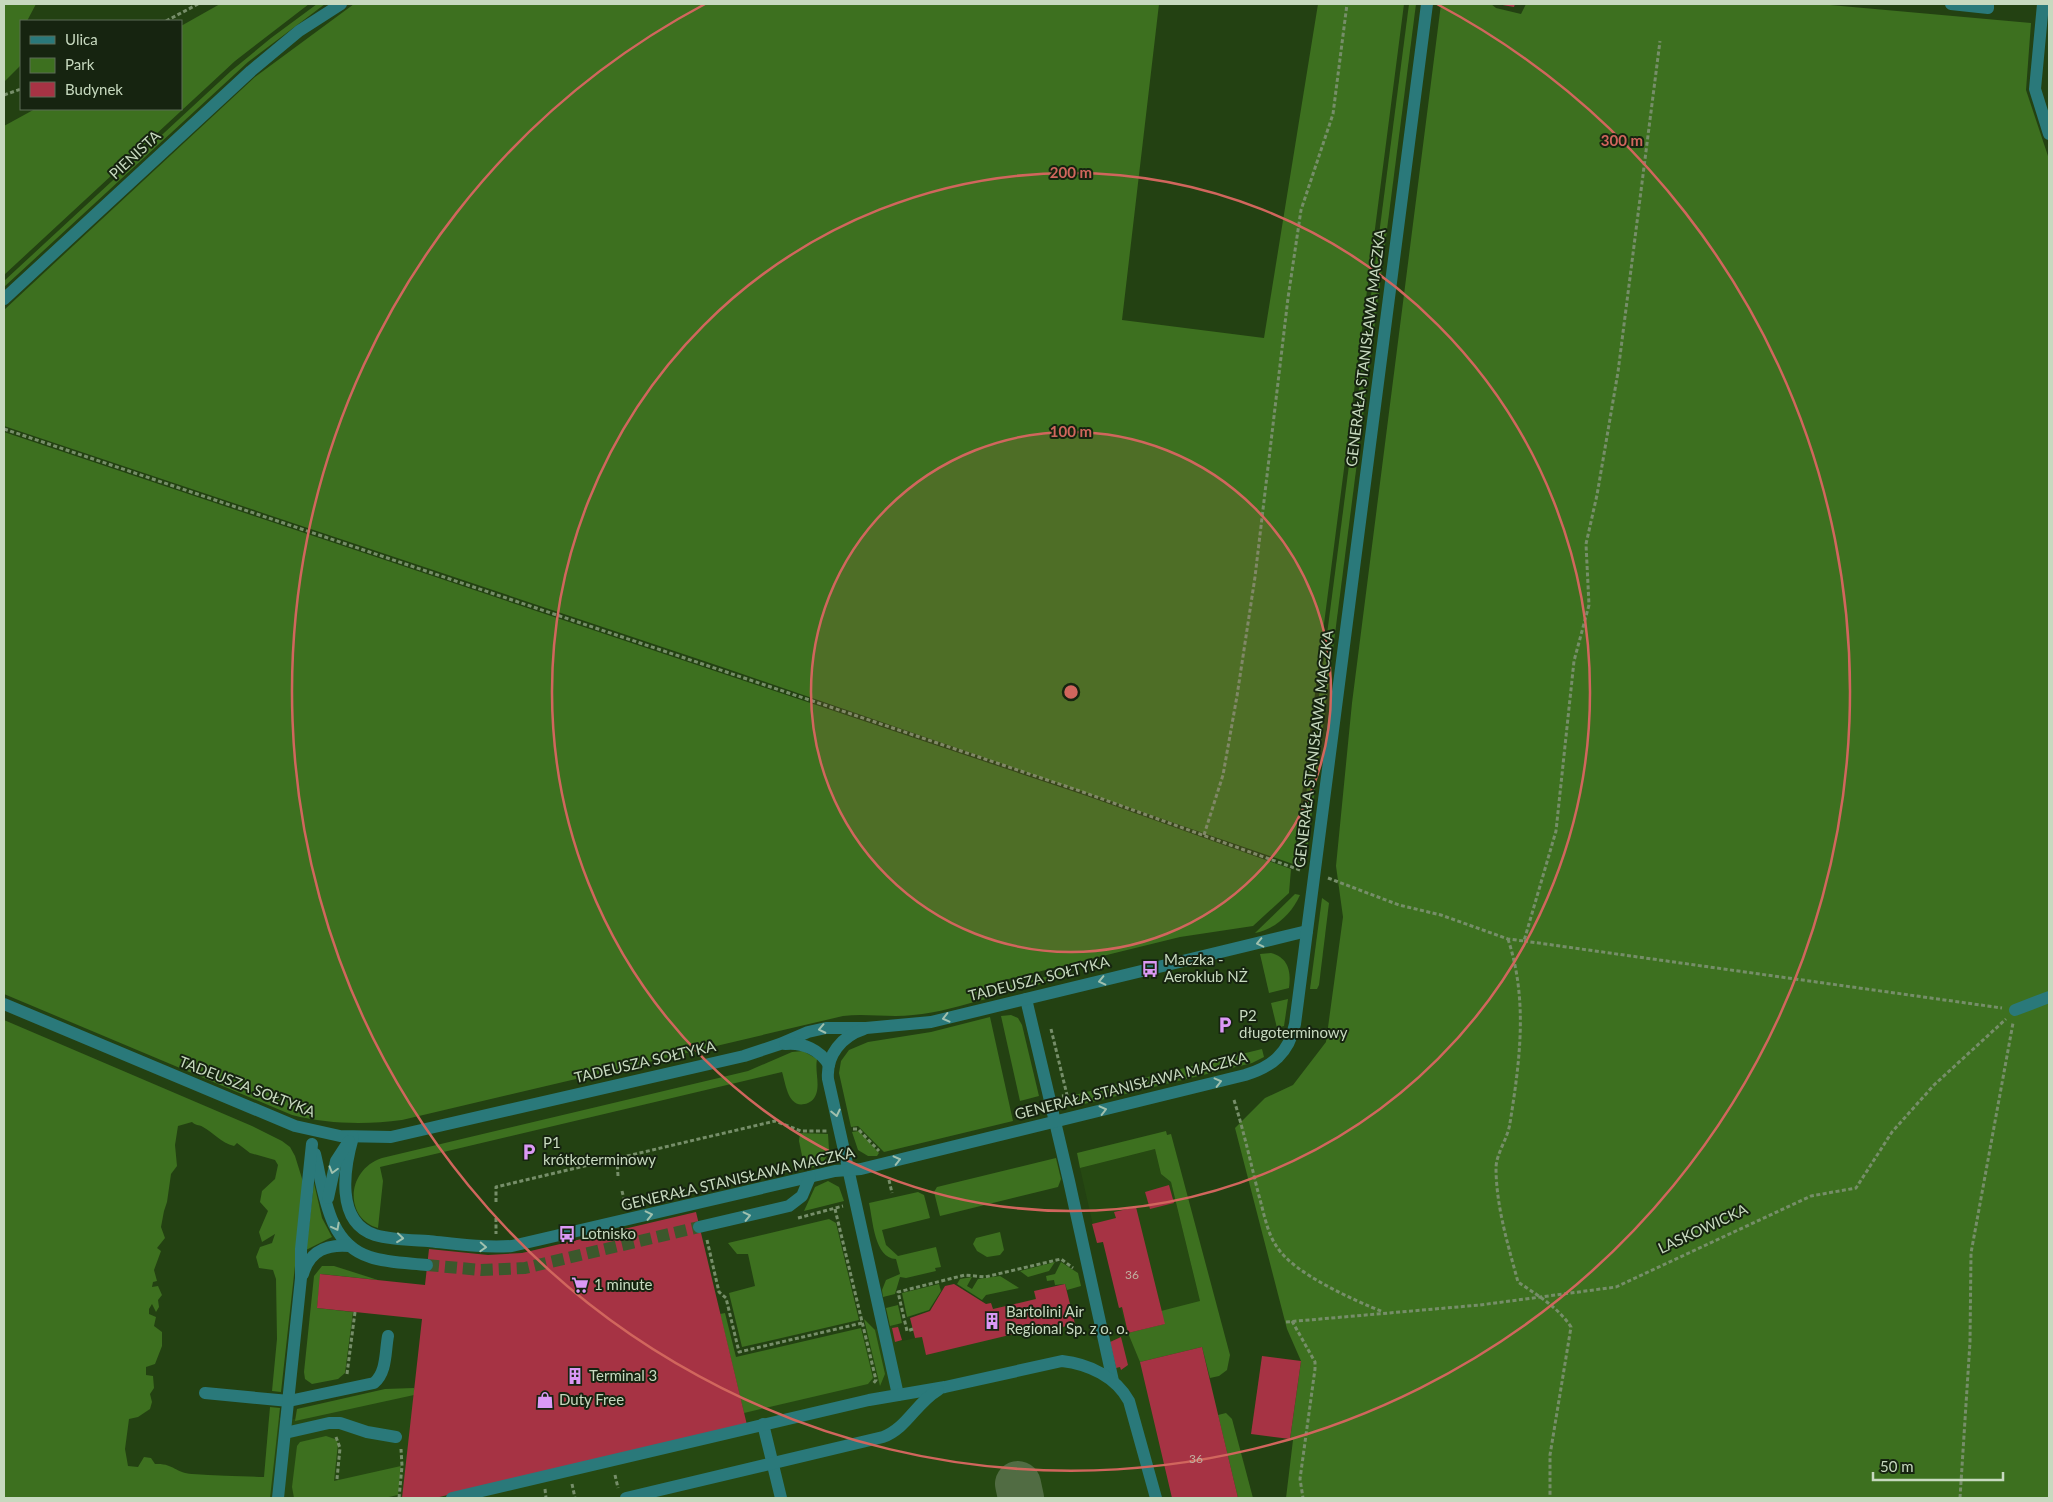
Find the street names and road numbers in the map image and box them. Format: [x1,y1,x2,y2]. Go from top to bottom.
street label: PIENISTA [105,125,164,183]
street label: GENERAŁA STANISŁAWA MACZKA [1341,227,1389,468]
street label: GENERAŁA STANISŁAWA MACZKA [1289,628,1337,869]
street label: TADEUSZA SOŁTYKA [966,952,1112,1004]
street label: TADEUSZA SOŁTYKA [572,1036,718,1086]
street label: GENERAŁA STANISŁAWA MACZKA [1013,1047,1250,1123]
street label: TADEUSZA SOŁTYKA [177,1052,319,1121]
street label: GENERAŁA STANISŁAWA MACZKA [619,1142,857,1214]
street label: LASKOWICKA [1655,1199,1751,1257]

